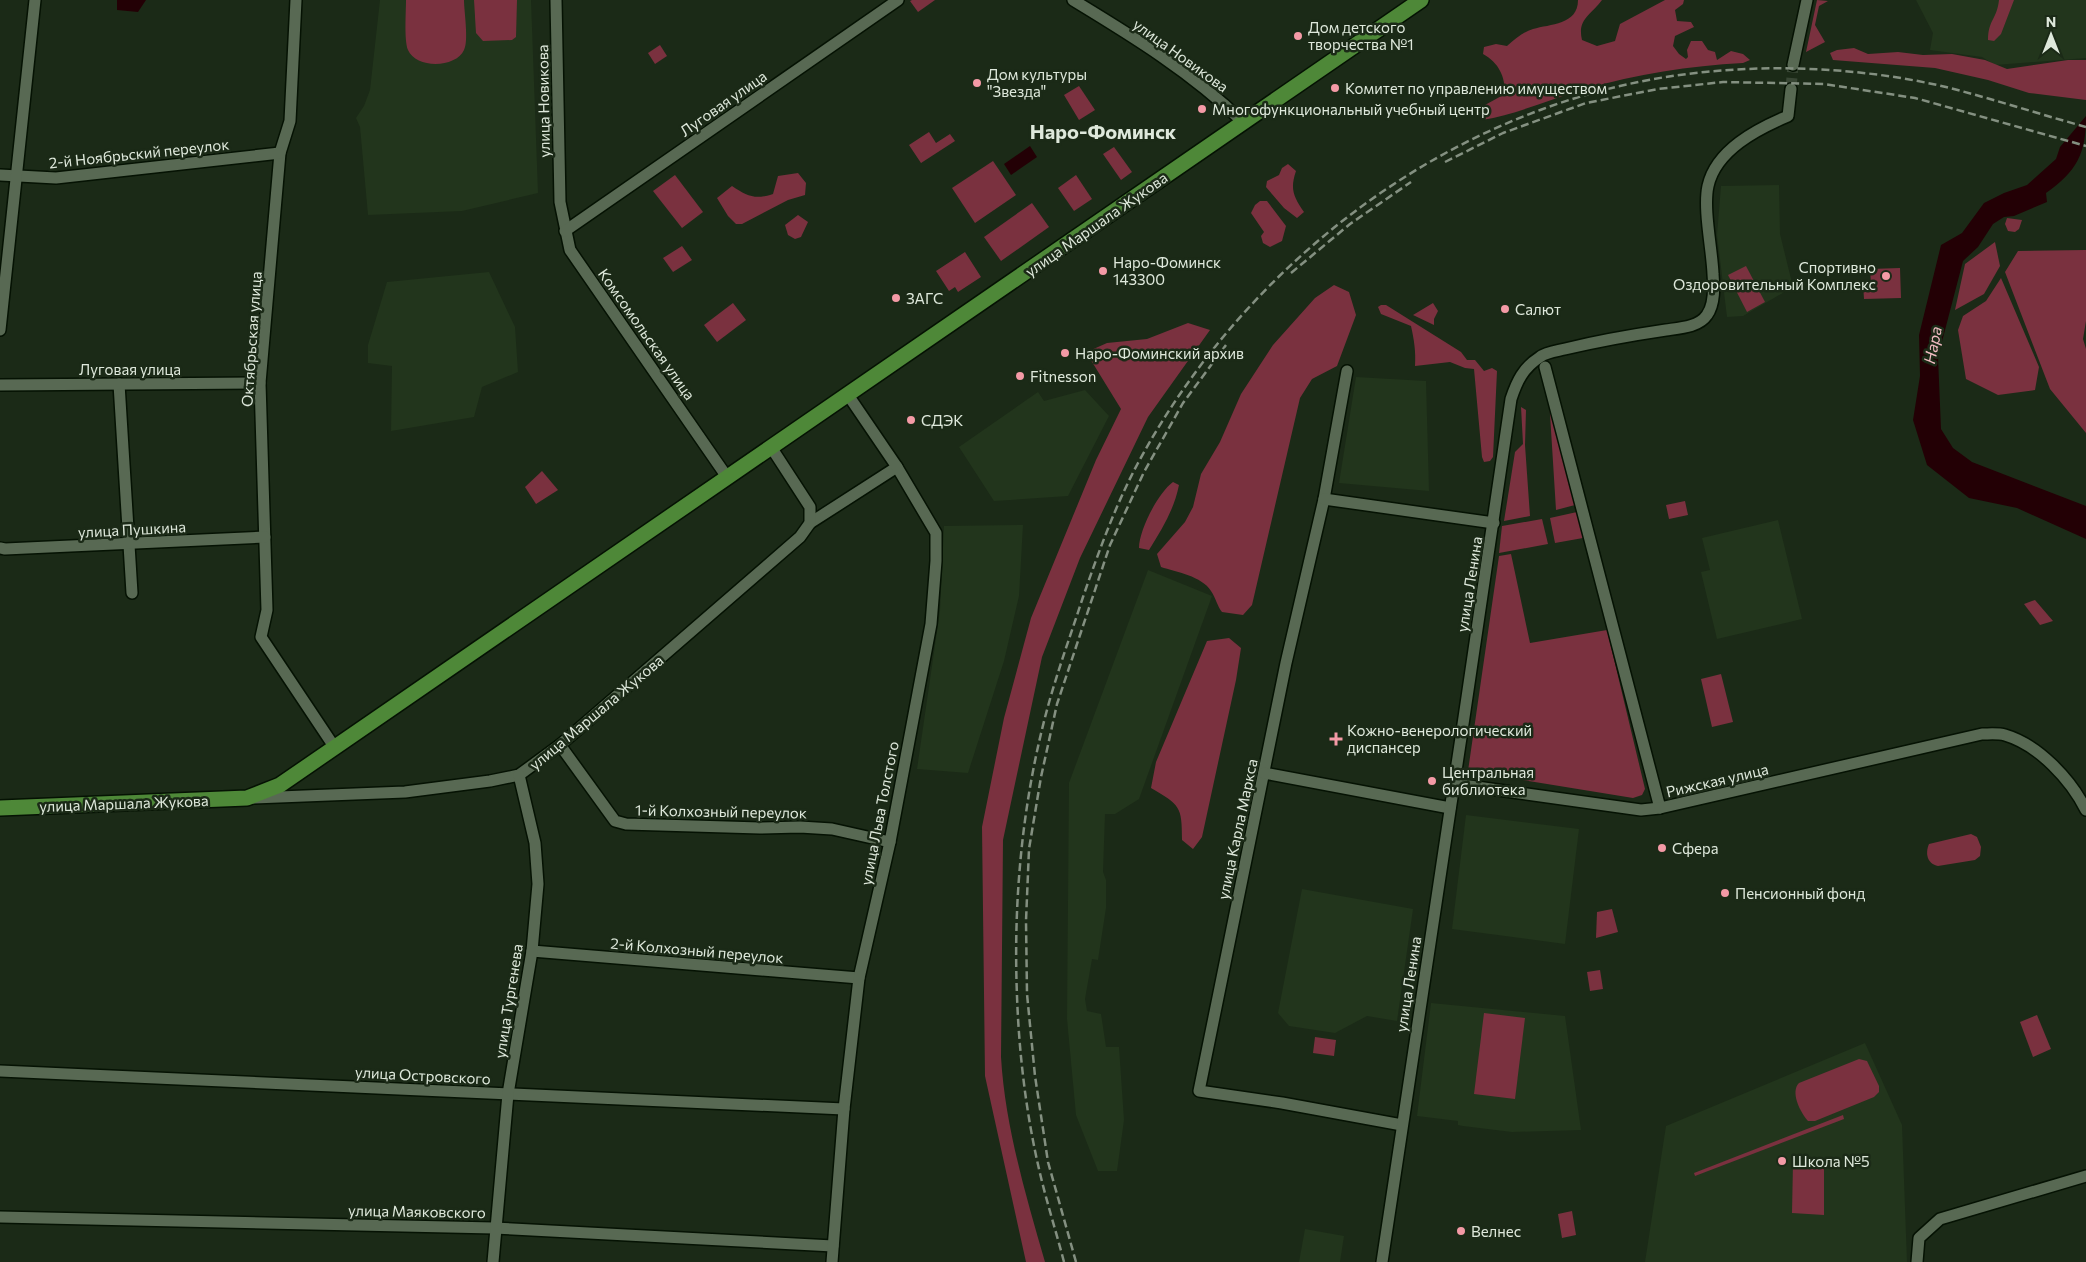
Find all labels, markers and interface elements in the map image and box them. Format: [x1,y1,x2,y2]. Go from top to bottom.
north arrow [2026,10,2076,60]
text: N [2046,13,2056,30]
street label: улица Новикова [1130,14,1232,96]
place label: Дом детского творчества №1 [1308,18,1414,53]
marker: Дом детского творчества №1 [1292,30,1304,42]
street label: улица Новикова [533,44,553,158]
place label: Дом культуры "Звезда" [987,65,1087,100]
street label: Луговая улица [676,66,770,140]
marker: Дом культуры "Звезда" [971,77,983,89]
place label: Комитет по управлению имуществом [1345,79,1607,97]
marker: Комитет по управлению имуществом [1329,82,1341,94]
place label: Многофункциональный учебный центр [1212,100,1490,118]
marker: Многофункциональный учебный центр [1196,103,1208,115]
district label: Наро-Фоминск [1030,119,1177,143]
street label: 2-й Ноябрьский переулок [48,135,230,171]
street label: улица Маршала Жукова [1021,168,1171,280]
place label: Наро-Фоминск 143300 [1113,253,1221,288]
place label: Спортивно Оздоровительный Комплекс [1673,258,1876,293]
street label: Комсомольская улица [595,265,699,403]
marker: Наро-Фоминск 143300 [1097,265,1109,277]
marker: Спортивно Оздоровительный Комплекс [1880,270,1892,282]
street label: Октябрьская улица [237,271,265,407]
place label: ЗАГС [906,289,943,307]
marker: ЗАГС [890,292,902,304]
place label: Салют [1515,300,1561,318]
marker: Салют [1499,303,1511,315]
water label: Нара [1919,325,1945,365]
place label: Наро-Фоминский архив [1075,344,1244,362]
marker: Наро-Фоминский архив [1059,347,1071,359]
street label: Луговая улица [79,360,181,378]
place label: Fitnesson [1030,367,1096,385]
marker: Fitnesson [1014,370,1026,382]
place label: СДЭК [921,411,963,429]
marker: СДЭК [905,414,917,426]
street label: улица Пушкина [77,517,187,541]
street label: улица Ленина [1453,535,1485,633]
street label: улица Маршала Жукова [525,651,667,773]
place label: Кожно-венерологический диспансер [1347,721,1532,756]
marker: Кожно-венерологический диспансер [1329,732,1343,746]
street label: улица Льва Толстого [856,739,902,886]
street label: улица Карла Маркса [1213,757,1261,901]
street label: Рижская улица [1664,759,1770,801]
place label: Центральная библиотека [1442,763,1534,798]
marker: Центральная библиотека [1426,775,1438,787]
street label: улица Маршала Жукова [39,791,209,815]
street label: 1-й Колхозный переулок [635,801,807,821]
place label: Сфера [1672,839,1719,857]
marker: Сфера [1656,842,1668,854]
place label: Пенсионный фонд [1735,884,1865,902]
marker: Пенсионный фонд [1719,887,1731,899]
street label: 2-й Колхозный переулок [610,933,784,967]
street label: улица Ленина [1392,935,1424,1033]
street label: улица Тургенева [490,942,526,1060]
street label: улица Островского [355,1062,491,1088]
place label: Школа №5 [1792,1152,1870,1170]
marker: Школа №5 [1776,1155,1788,1167]
street label: улица Маяковского [348,1201,486,1221]
place label: Велнес [1471,1222,1521,1240]
marker: Велнес [1455,1225,1467,1237]

